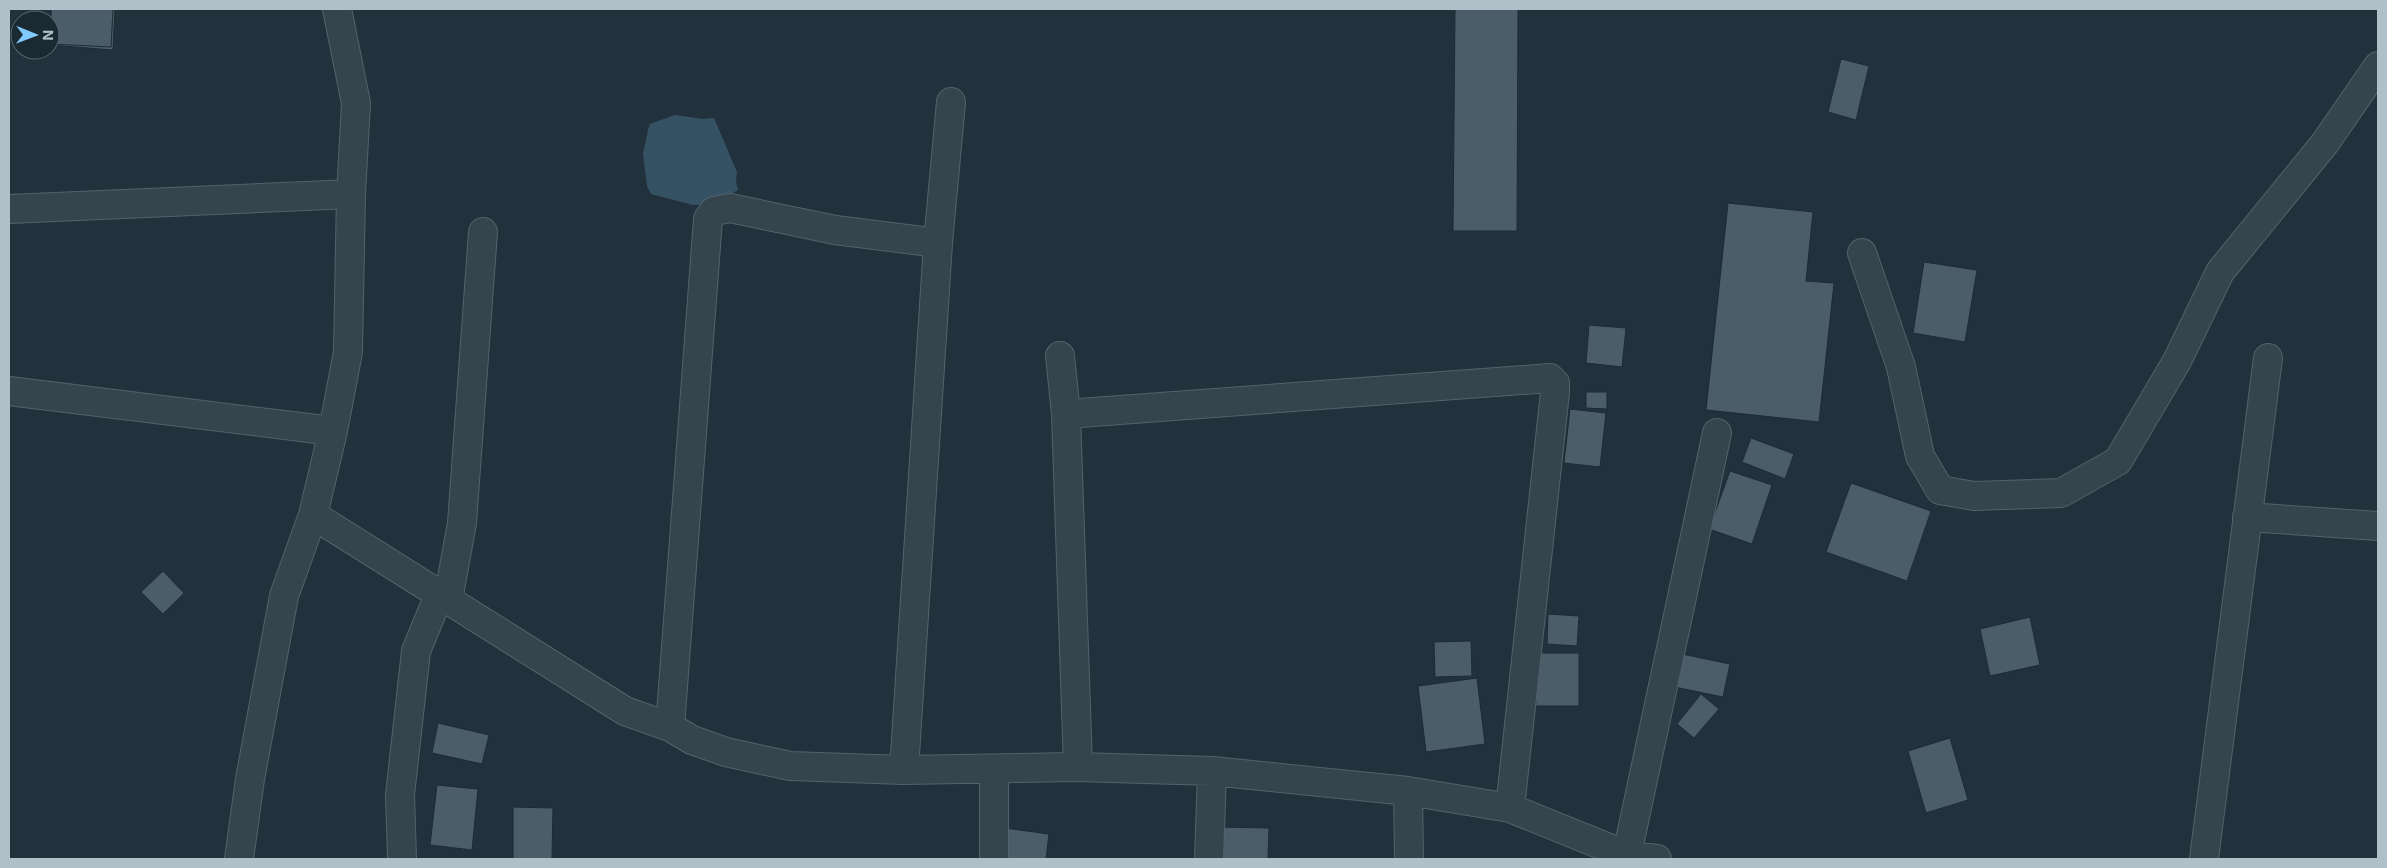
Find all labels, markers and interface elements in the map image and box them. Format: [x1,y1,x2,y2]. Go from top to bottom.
north arrow [10,10,60,60]
text: N [40,30,57,41]

